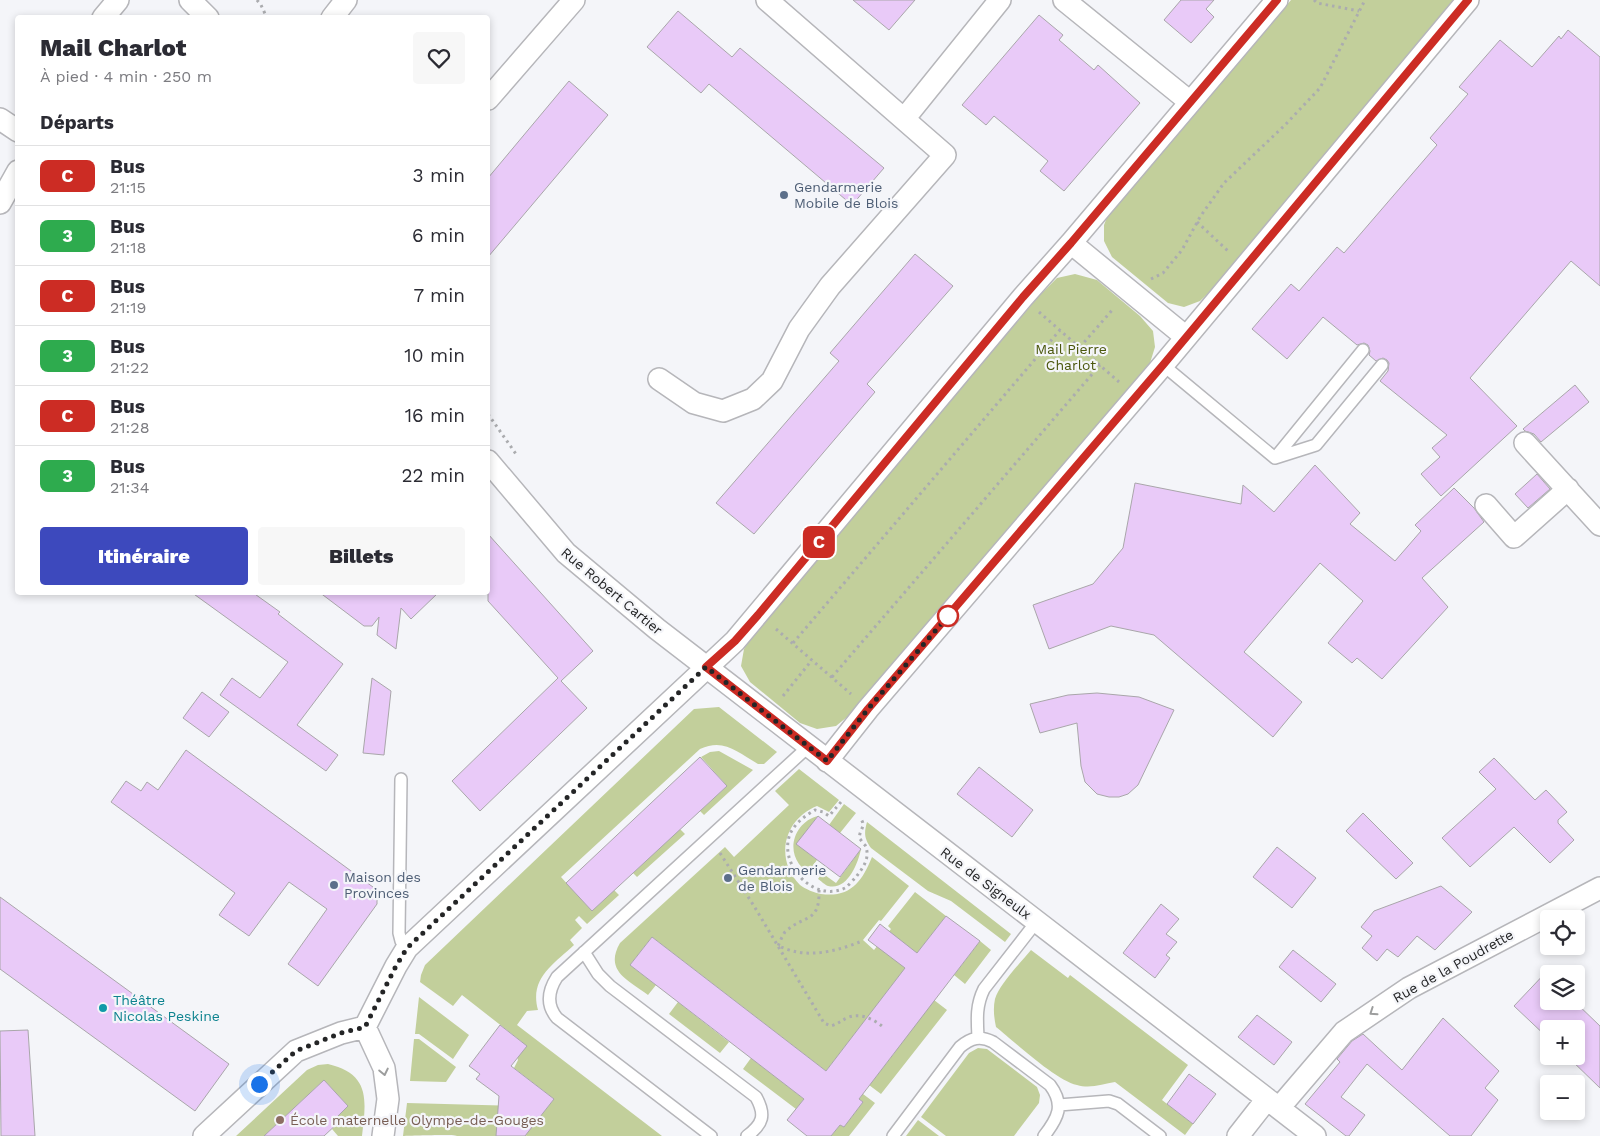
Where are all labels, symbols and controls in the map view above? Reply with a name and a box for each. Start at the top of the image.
button: heart [413,32,465,84]
text: Mail Charlot [40,34,186,62]
text: À pied · 4 min · 250 m [40,67,212,86]
text: Départs [40,111,114,134]
text: Bus [110,155,145,178]
text: 3 min [413,164,465,187]
text: C [61,165,74,186]
text: 21:15 [110,178,146,197]
place label: Gendarmerie Mobile de Blois [794,179,898,211]
marker: Gendarmerie Mobile de Blois [778,189,790,201]
text: Bus [110,215,145,238]
text: 6 min [412,224,465,247]
text: 3 [62,225,73,246]
text: 21:18 [110,238,146,257]
text: Bus [110,275,145,298]
text: 7 min [414,284,465,307]
text: C [61,285,74,306]
text: 21:19 [110,298,146,317]
text: Bus [110,335,145,358]
park label: Mail Pierre Charlot [1035,341,1107,373]
text: 10 min [404,344,465,367]
text: 3 [62,345,73,366]
text: 21:22 [110,358,149,377]
text: Bus [110,395,145,418]
text: 16 min [405,404,465,427]
text: C [61,405,74,426]
text: 21:28 [110,418,150,437]
text: Bus [110,455,145,478]
text: 22 min [401,464,465,487]
text: 3 [62,465,73,486]
text: 21:34 [110,478,149,497]
line badge: C [803,526,835,558]
button: Itinéraire [40,527,248,585]
button: Billets [258,527,465,585]
text: C [813,531,825,552]
street label: Rue Robert Cartier [558,544,666,638]
unlabelled marker [937,605,959,627]
street label: Rue de Signeulx [937,844,1035,922]
place label: Gendarmerie de Blois [738,862,826,894]
place label: Maison des Provinces [344,869,421,901]
marker: Gendarmerie de Blois [722,872,734,884]
marker: Maison des Provinces [328,879,340,891]
map controls [1540,910,1585,1120]
button: locate [1540,910,1585,955]
street label: Rue de la Poudrette [1390,926,1516,1006]
button: layers [1540,965,1585,1010]
place label: Théâtre Nicolas Peskine [113,992,220,1024]
marker: Théâtre Nicolas Peskine [97,1002,109,1014]
one-way arrow [1370,1006,1379,1015]
button: + [1540,1020,1585,1065]
one-way arrow [378,1067,389,1076]
your location [247,1072,272,1097]
button: − [1540,1075,1585,1120]
place label: École maternelle Olympe-de-Gouges [290,1112,544,1128]
marker: École maternelle Olympe-de-Gouges [274,1114,286,1126]

